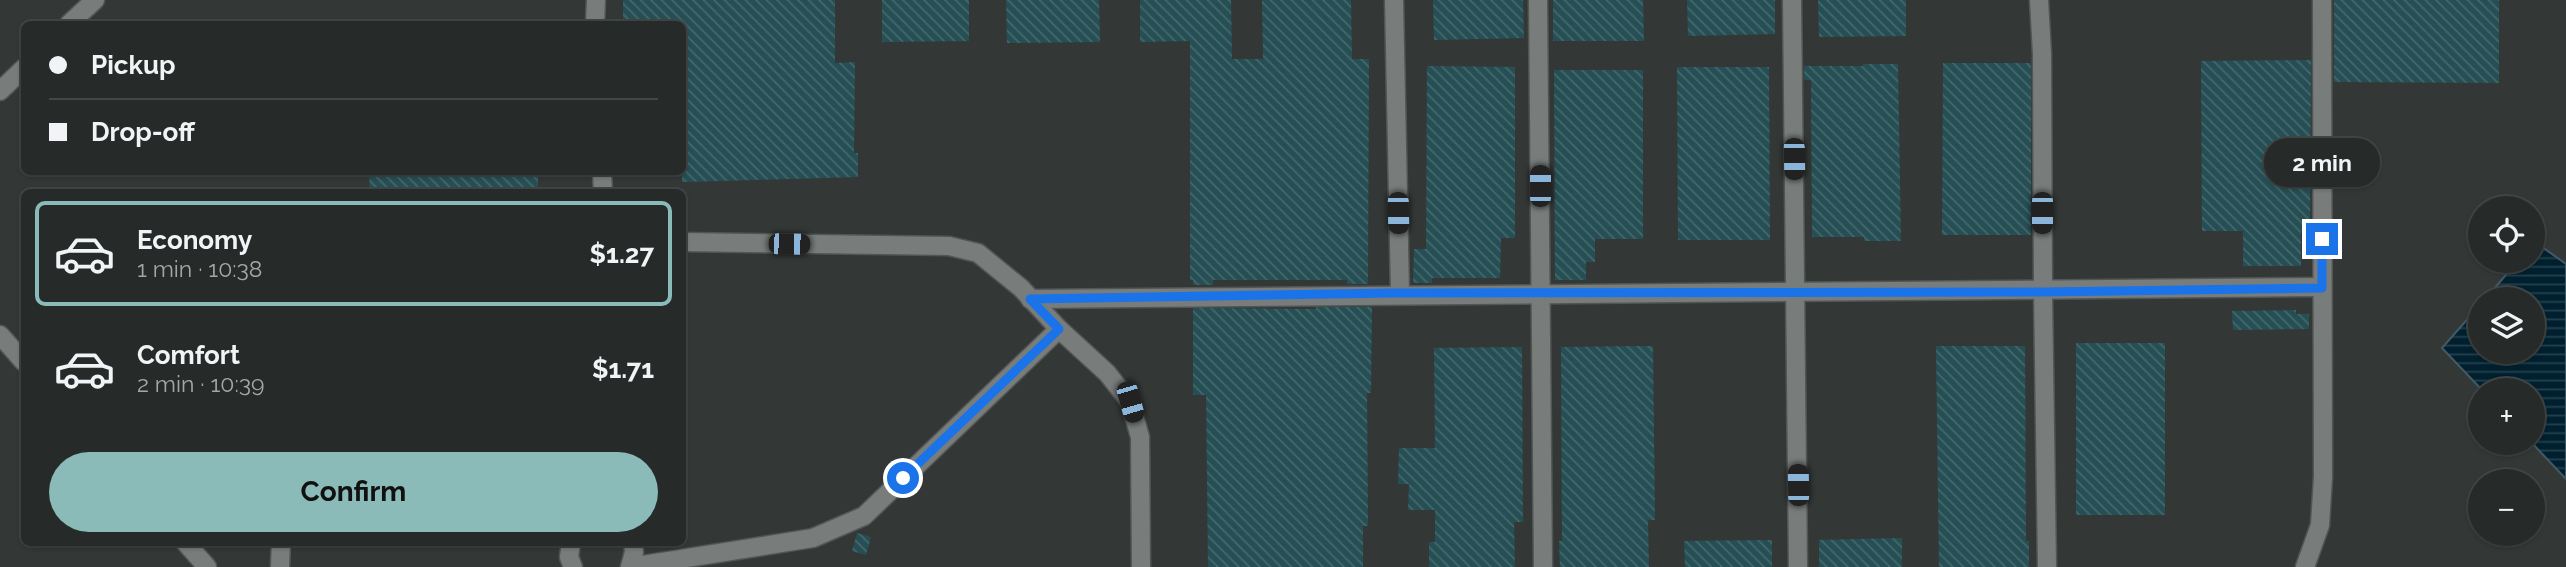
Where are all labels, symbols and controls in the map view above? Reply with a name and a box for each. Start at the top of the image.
text: Pickup [91,50,176,80]
text: Drop-off [91,117,195,147]
car [1784,138,1805,180]
callout: 2 min [2264,138,2380,187]
text: 2 min [2292,149,2352,176]
car [1530,165,1551,207]
car [1388,192,1409,234]
car [2032,192,2053,234]
map controls [2468,196,2545,546]
button: locate [2468,196,2545,273]
icon: car [53,222,116,285]
route end [2306,223,2338,255]
text: Economy [137,225,252,255]
car [768,233,811,255]
text: $1.27 [590,239,654,269]
text: 1 min · 10:38 [137,255,263,282]
button: layers [2468,287,2545,364]
icon: car [53,337,116,400]
text: Comfort [137,340,240,370]
text: $1.71 [592,354,654,384]
text: 2 min · 10:39 [137,370,265,397]
button: + [2468,378,2545,455]
car [1115,379,1146,425]
button: Confirm [49,452,658,532]
route start [887,462,919,494]
car [1788,464,1809,506]
button: − [2468,469,2545,546]

